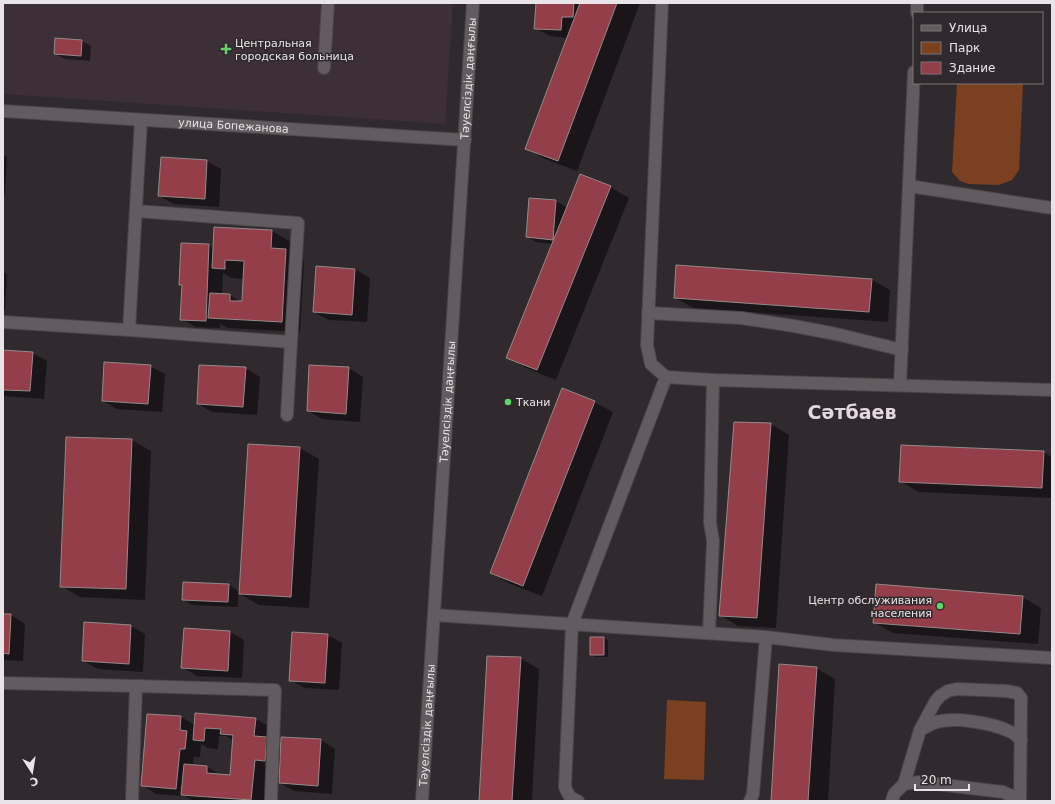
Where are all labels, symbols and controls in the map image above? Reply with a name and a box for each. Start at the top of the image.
legend [913,12,1043,84]
street label: Тәуелсіздік даңғылы [458,17,479,141]
text: Улица [949,21,987,35]
place label: Центральная городская больница [235,37,354,63]
text: Парк [949,41,980,55]
marker: Центральная городская больница [220,43,232,55]
text: Здание [949,61,995,75]
street label: улица Бопежанова [178,116,289,135]
street label: Тәуелсіздік даңғылы [437,340,458,464]
place label: Ткани [515,396,550,409]
marker: Ткани [503,397,513,407]
district label: Сәтбаев [808,401,896,423]
place label: Центр обслуживания населения [808,594,932,620]
marker: Центр обслуживания населения [935,601,945,611]
street label: Тәуелсіздік даңғылы [416,664,437,788]
north arrow [12,752,52,792]
scale bar [915,766,969,792]
text: 20 m [921,773,952,787]
text: С [29,774,39,788]

